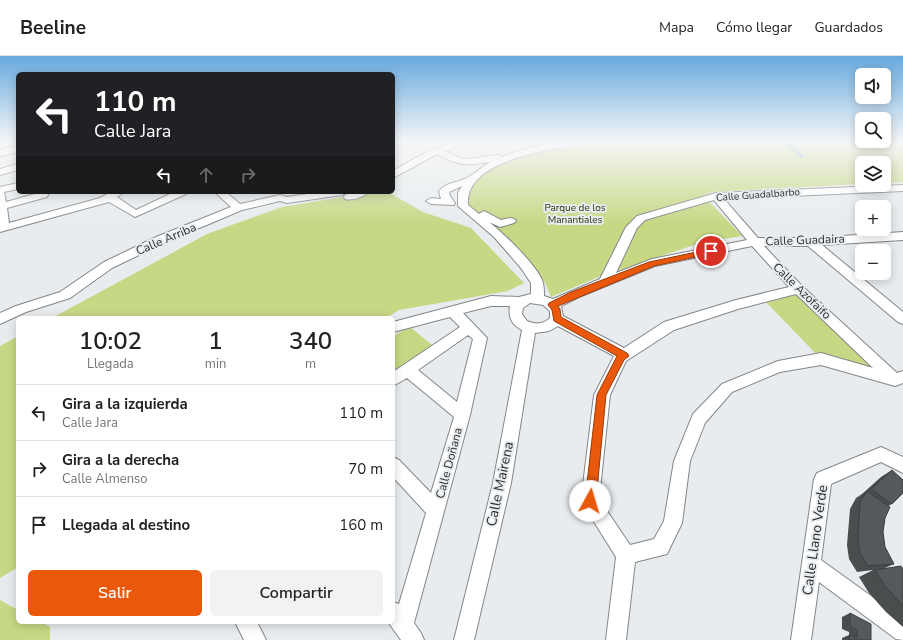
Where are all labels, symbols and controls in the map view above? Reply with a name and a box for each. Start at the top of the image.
text: Beeline [20,15,86,41]
text: Mapa [659,18,694,37]
text: Cómo llegar [716,18,792,37]
text: Guardados [814,18,883,37]
map controls [855,68,891,280]
button: sound [855,68,891,104]
text: 110 m [94,83,177,121]
icon: left [28,88,80,140]
button: search [855,112,891,148]
text: Calle Jara [94,119,171,143]
button: layers [855,156,891,192]
icon: left [153,164,175,186]
icon: ahead [195,164,217,186]
icon: right [237,164,259,186]
street label: Calle Guadalbarbo [716,185,801,205]
button: + [855,200,891,236]
park label: Parque de los Manantiales [544,201,606,227]
street label: Calle Arriba [133,219,199,259]
street label: Calle Guadaira [765,231,845,249]
pin [694,234,728,268]
icon: arrive [700,240,722,262]
button: − [855,244,891,280]
street label: Calle Azofaifo [769,259,835,323]
text: 10:02 [79,325,142,357]
text: 1 [208,325,223,357]
text: 340 [289,325,332,357]
text: Llegada [87,355,134,373]
text: min [205,355,226,373]
text: m [305,355,316,373]
text: Gira a la izquierda [62,394,188,414]
icon: left [28,402,50,424]
text: 110 m [339,403,383,423]
text: Calle Jara [62,414,118,432]
street label: Calle Doñana [432,426,466,500]
street label: Calle Mairena [482,440,518,528]
text: Gira a la derecha [62,450,179,470]
icon: right [28,458,50,480]
text: 70 m [348,459,383,479]
text: Calle Almenso [62,470,148,488]
position arrow [569,480,611,522]
street label: Calle Llano Verde [798,484,832,596]
icon: arrive [28,514,50,536]
text: Llegada al destino [62,515,190,535]
text: 160 m [339,515,383,535]
button: Salir [28,570,202,616]
button: Compartir [210,570,383,616]

